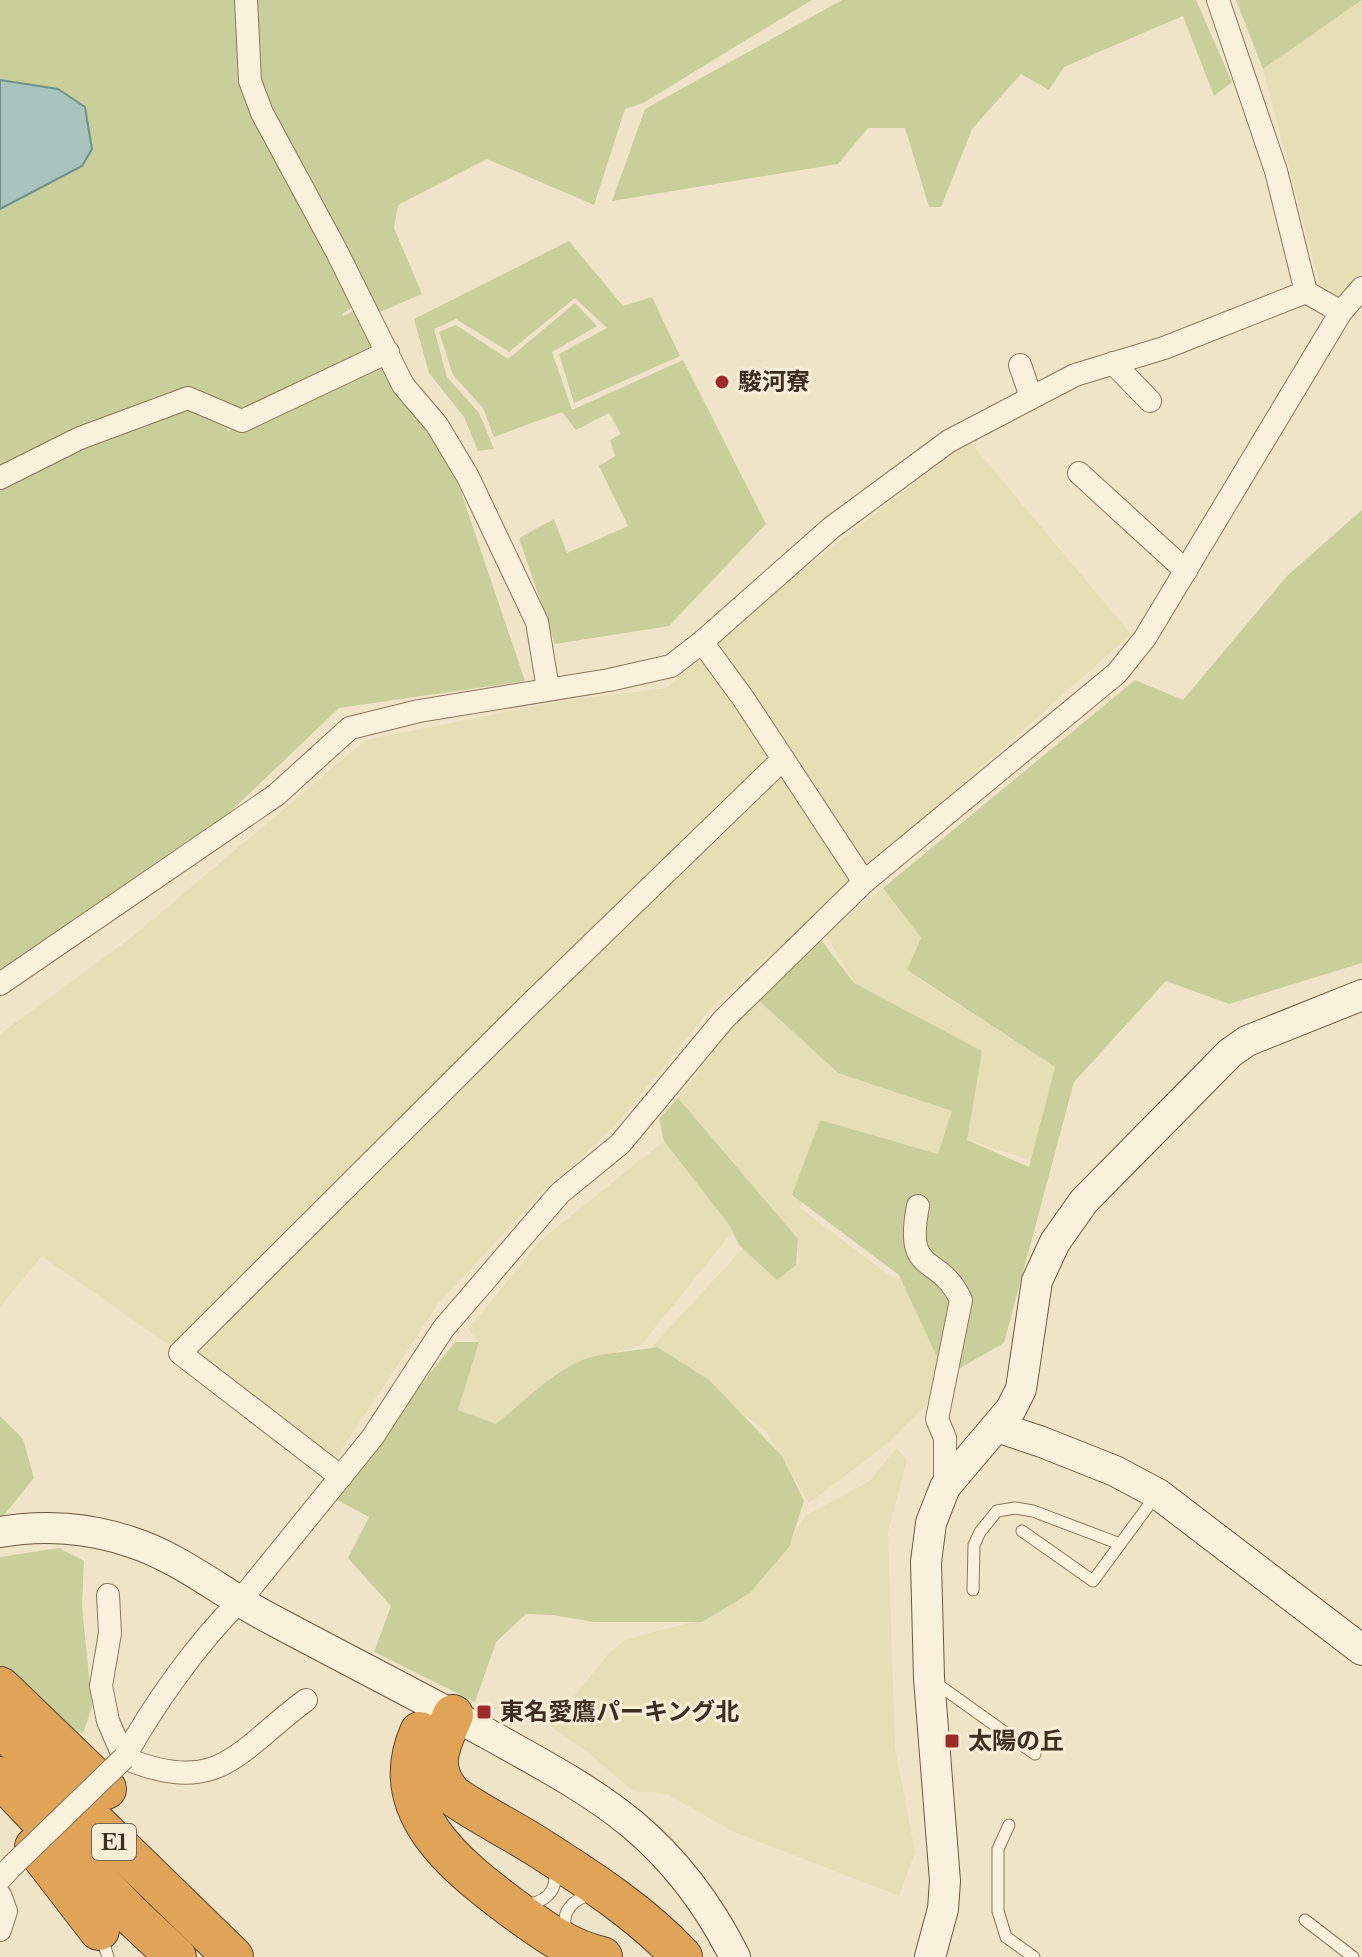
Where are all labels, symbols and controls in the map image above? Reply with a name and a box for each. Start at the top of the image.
place label: 駿河寮 [738,367,810,396]
marker: 駿河寮 [713,373,731,391]
place label: 東名愛鷹パーキング北 [500,1697,739,1726]
marker: 東名愛鷹パーキング北 [475,1703,493,1721]
place label: 太陽の丘 [968,1726,1064,1755]
marker: 太陽の丘 [943,1732,961,1750]
road number: E1 [92,1824,136,1860]

